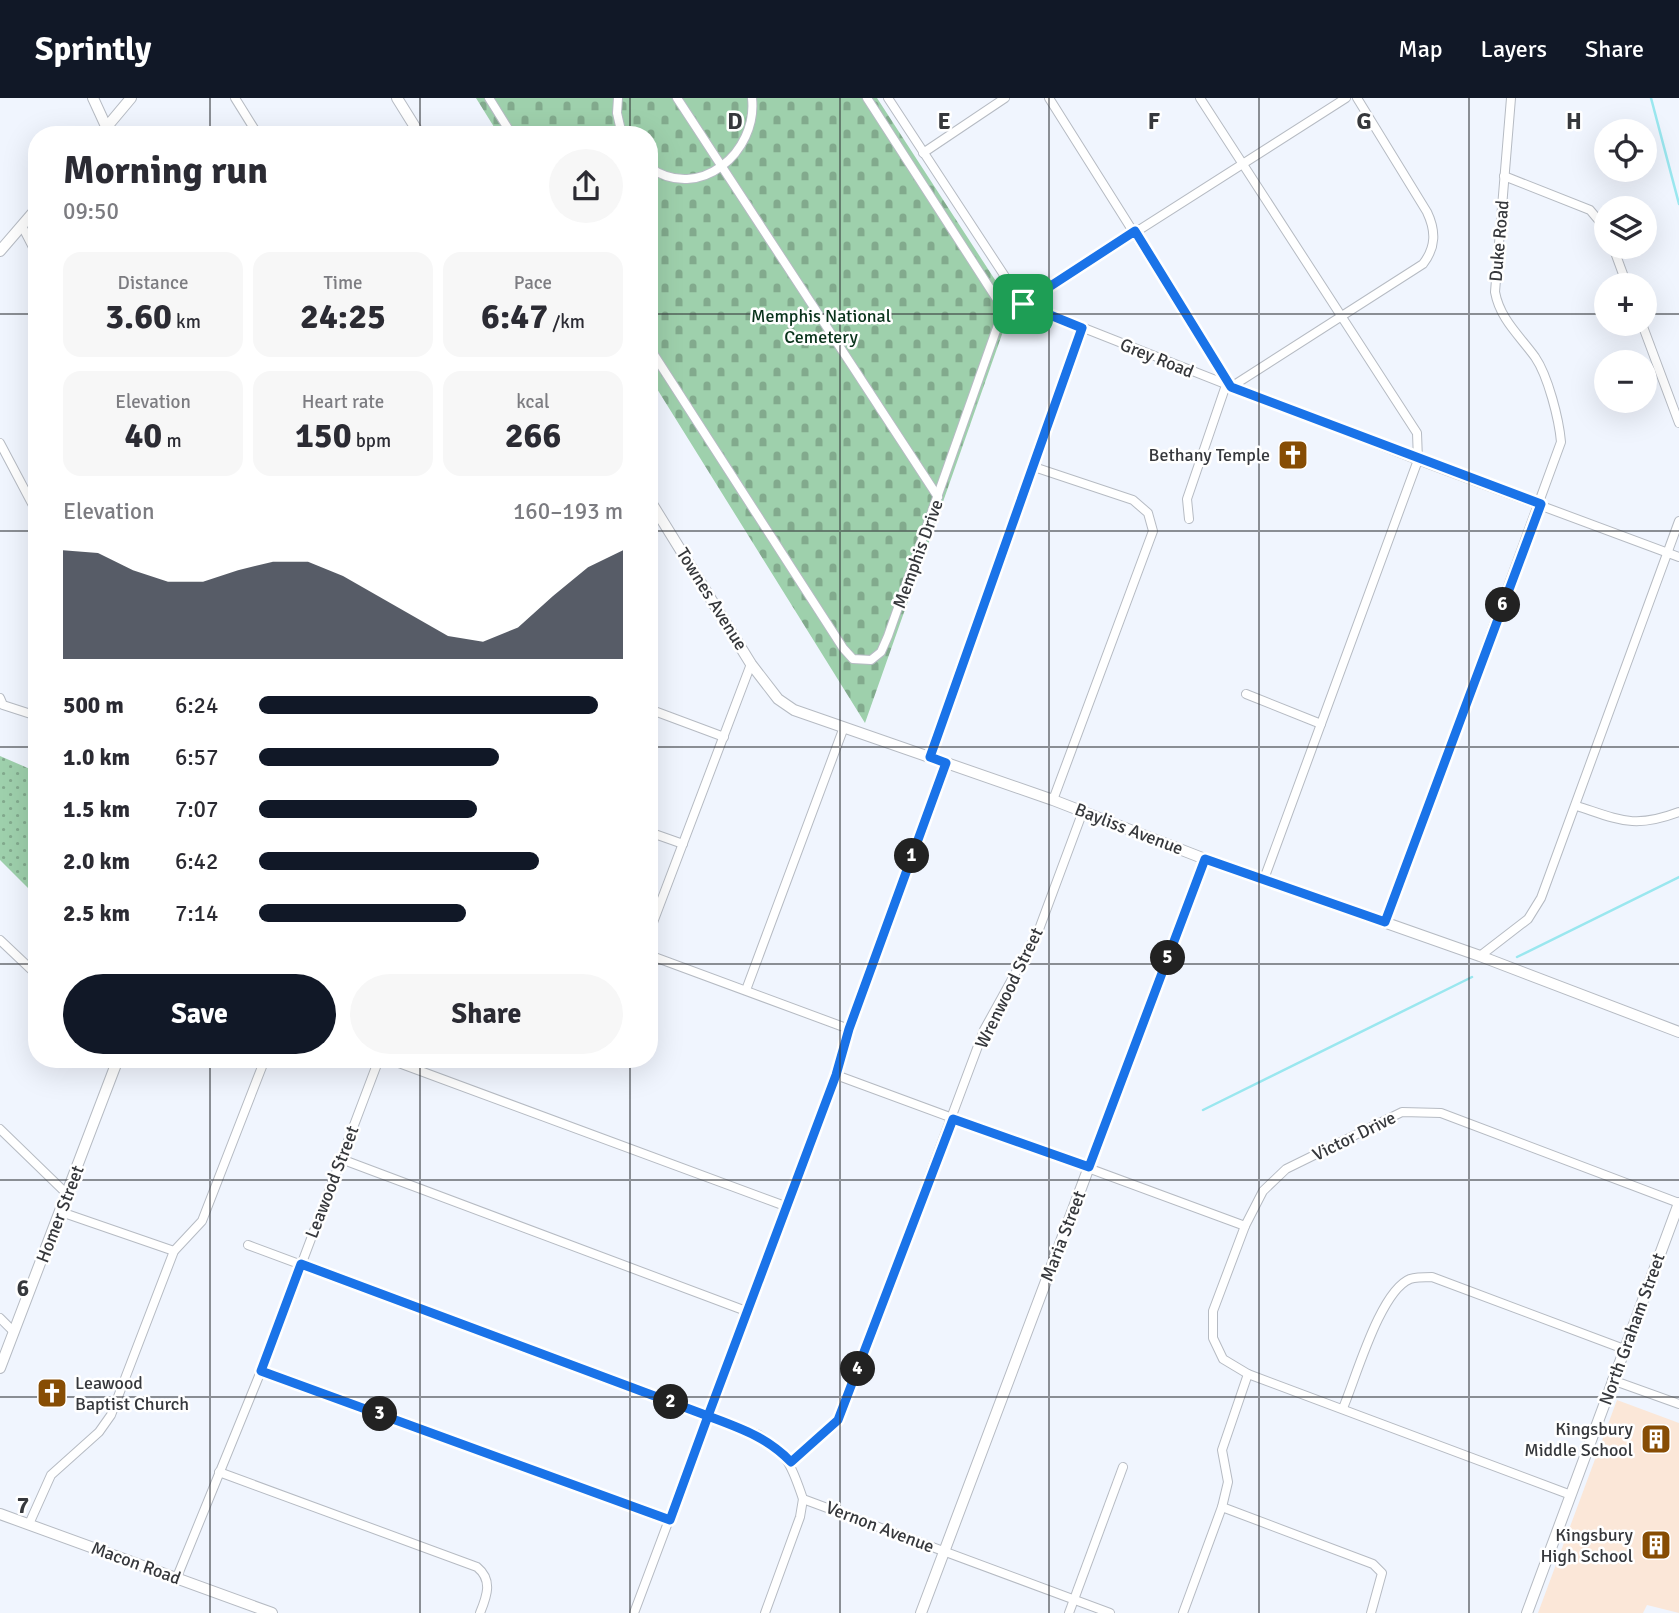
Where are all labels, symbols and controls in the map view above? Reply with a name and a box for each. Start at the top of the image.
text: Sprintly [35,29,151,70]
text: Map [1398,34,1443,64]
text: Layers [1481,34,1547,64]
text: Share [1585,34,1644,64]
text: D [727,107,743,136]
text: E [937,107,951,136]
text: F [1148,107,1160,136]
text: G [1356,107,1372,136]
text: H [1566,107,1582,136]
map controls [1594,119,1657,413]
button: locate [1594,119,1657,182]
text: Morning run [63,147,268,194]
button: share [549,149,623,223]
button: layers [1594,196,1657,259]
text: 09:50 [63,197,119,226]
street label: Duke Road [1484,199,1514,283]
text: Distance [118,271,188,295]
text: Time [323,271,363,295]
text: Pace [514,271,552,295]
button: + [1594,273,1657,336]
pin [993,274,1053,334]
icon: arrive [1004,285,1042,323]
text: 3.60 [105,295,172,338]
text: 24:25 [300,295,386,338]
text: 6:47 [481,295,548,338]
park label: Memphis National Cemetery [751,305,891,348]
text: km [172,310,201,334]
text: /km [548,310,585,334]
street label: Grey Road [1117,333,1197,383]
button: − [1594,350,1657,413]
text: Elevation [115,390,191,414]
text: Heart rate [302,390,384,414]
text: kcal [516,390,550,414]
text: 40 [124,414,162,457]
text: 150 [295,414,352,457]
text: 266 [505,414,561,457]
text: m [162,429,182,453]
text: bpm [352,429,391,453]
church icon: Bethany Temple [1276,438,1310,472]
place label: Bethany Temple [1149,444,1270,466]
text: Elevation [63,497,155,526]
text: 160–193 m [513,497,623,526]
street label: Memphis Drive [888,497,948,611]
street label: Townes Avenue [672,544,752,654]
pin: 6 [1486,588,1520,622]
text: 6 [1497,592,1508,616]
text: 500 m [63,691,124,720]
text: 6:24 [175,691,218,720]
text: 1.0 km [63,743,130,772]
text: 6:57 [175,743,218,772]
text: 1.5 km [63,795,130,824]
text: 7:07 [175,795,218,824]
street label: Bayliss Avenue [1072,798,1186,860]
pin: 1 [894,838,930,874]
text: 1 [906,843,917,867]
text: 2.0 km [63,847,130,876]
text: 6:42 [175,847,218,876]
text: 2.5 km [63,899,130,928]
text: 7:14 [175,899,218,928]
street label: Wrenwood Street [970,924,1048,1052]
pin: 5 [1150,940,1186,976]
text: 5 [1162,945,1173,969]
button: Save [63,974,336,1054]
button: Share [350,974,623,1054]
street label: Victor Drive [1309,1106,1399,1166]
street label: Leawood Street [300,1123,364,1241]
street label: Homer Street [31,1162,89,1266]
street label: Maria Street [1036,1187,1090,1285]
street label: North Graham Street [1594,1250,1670,1408]
text: 6 [17,1274,29,1303]
pin: 4 [840,1352,876,1386]
text: 4 [852,1356,863,1380]
place label: Leawood Baptist Church [75,1372,189,1415]
church icon: Leawood Baptist Church [35,1376,69,1410]
pin: 2 [654,1384,688,1420]
text: 2 [665,1389,676,1413]
pin: 3 [362,1396,398,1432]
text: 3 [374,1401,385,1425]
place label: Kingsbury Middle School [1524,1418,1634,1461]
building icon: Kingsbury Middle School [1639,1422,1673,1456]
text: 7 [17,1491,29,1520]
street label: Vernon Avenue [823,1496,937,1558]
place label: Kingsbury High School [1540,1524,1634,1567]
building icon: Kingsbury High School [1639,1528,1673,1562]
street label: Macon Road [88,1537,184,1589]

